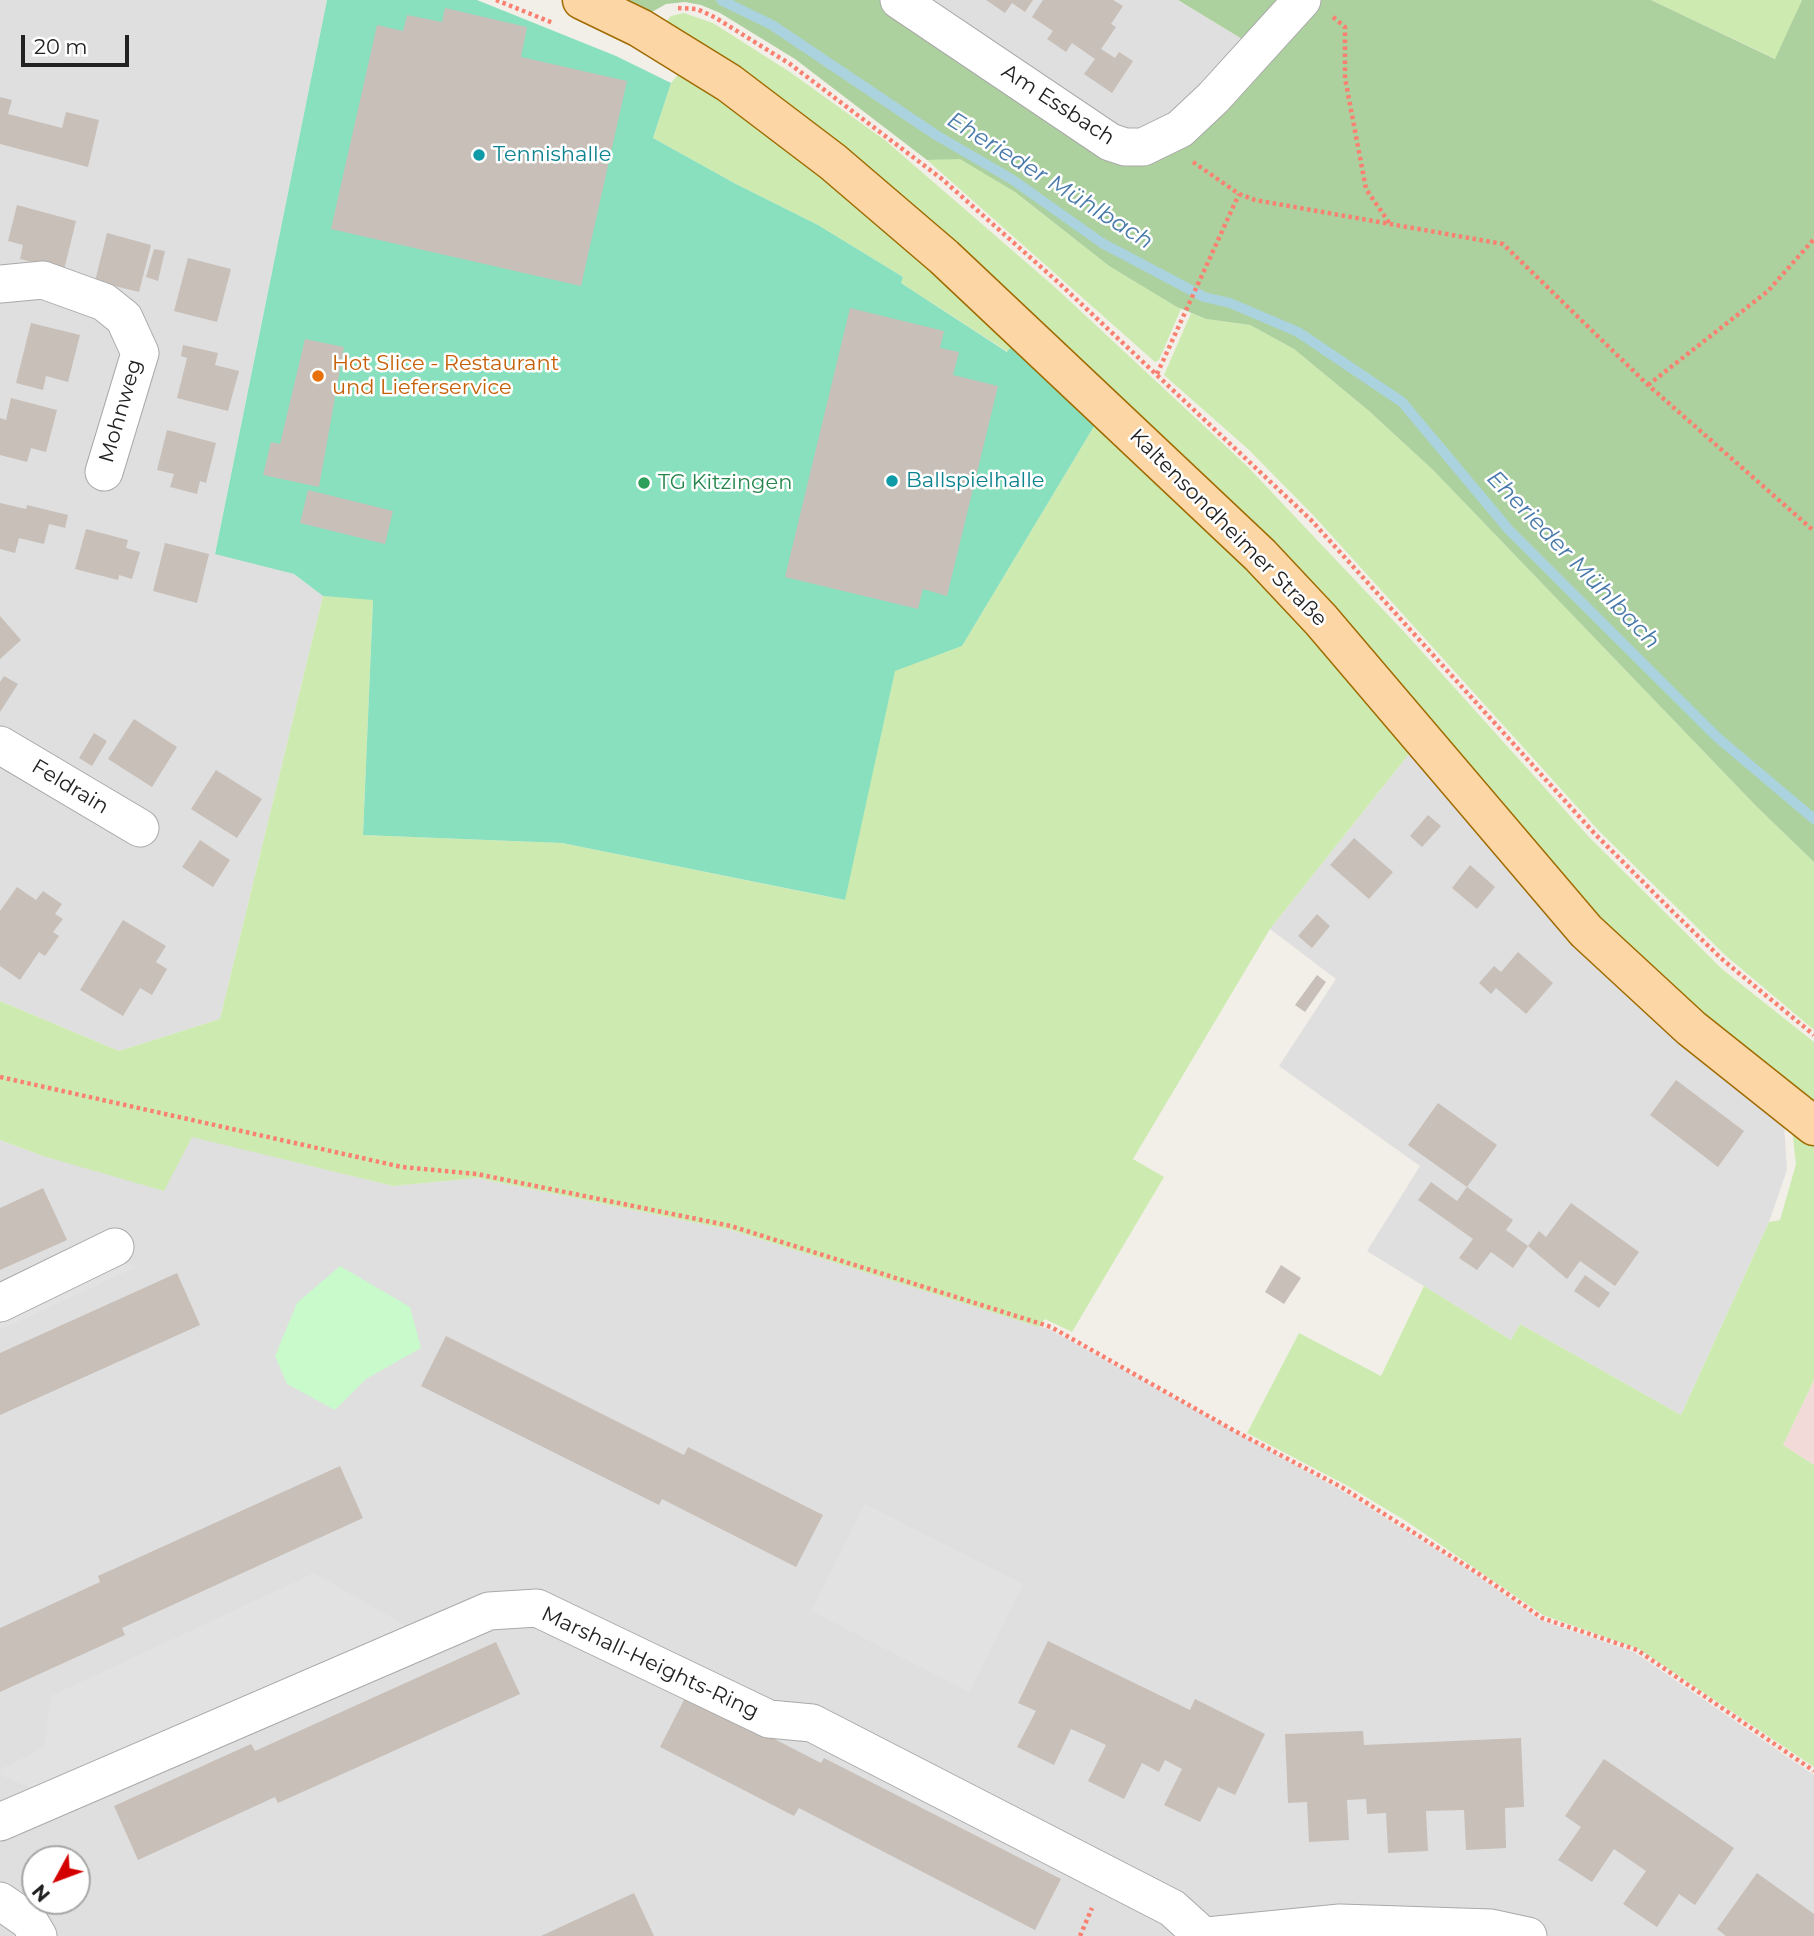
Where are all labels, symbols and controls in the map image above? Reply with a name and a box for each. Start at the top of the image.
scale bar [24,21,133,65]
text: 20 m [34,34,88,59]
street label: Am Essbach [997,59,1119,151]
water label: Eherieder Mühlbach [942,106,1158,256]
place label: Tennishalle [493,142,611,168]
marker: Tennishalle [471,147,487,163]
place label: Hot Slice - Restaurant und Lieferservice [332,351,559,401]
street label: Mohnweg [94,356,148,466]
marker: Hot Slice - Restaurant und Lieferservice [310,368,326,384]
street label: Kaltensondheimer Straße [1124,424,1332,632]
water label: Eherieder Mühlbach [1481,465,1665,655]
place label: Ballspielhalle [906,468,1045,494]
place label: TG Kitzingen [658,470,792,496]
marker: Ballspielhalle [884,473,900,489]
marker: TG Kitzingen [636,475,652,491]
street label: Feldrain [27,754,113,820]
street label: Marshall-Heights-Ring [537,1601,763,1725]
north arrow [21,1845,91,1915]
text: N [28,1879,55,1906]

